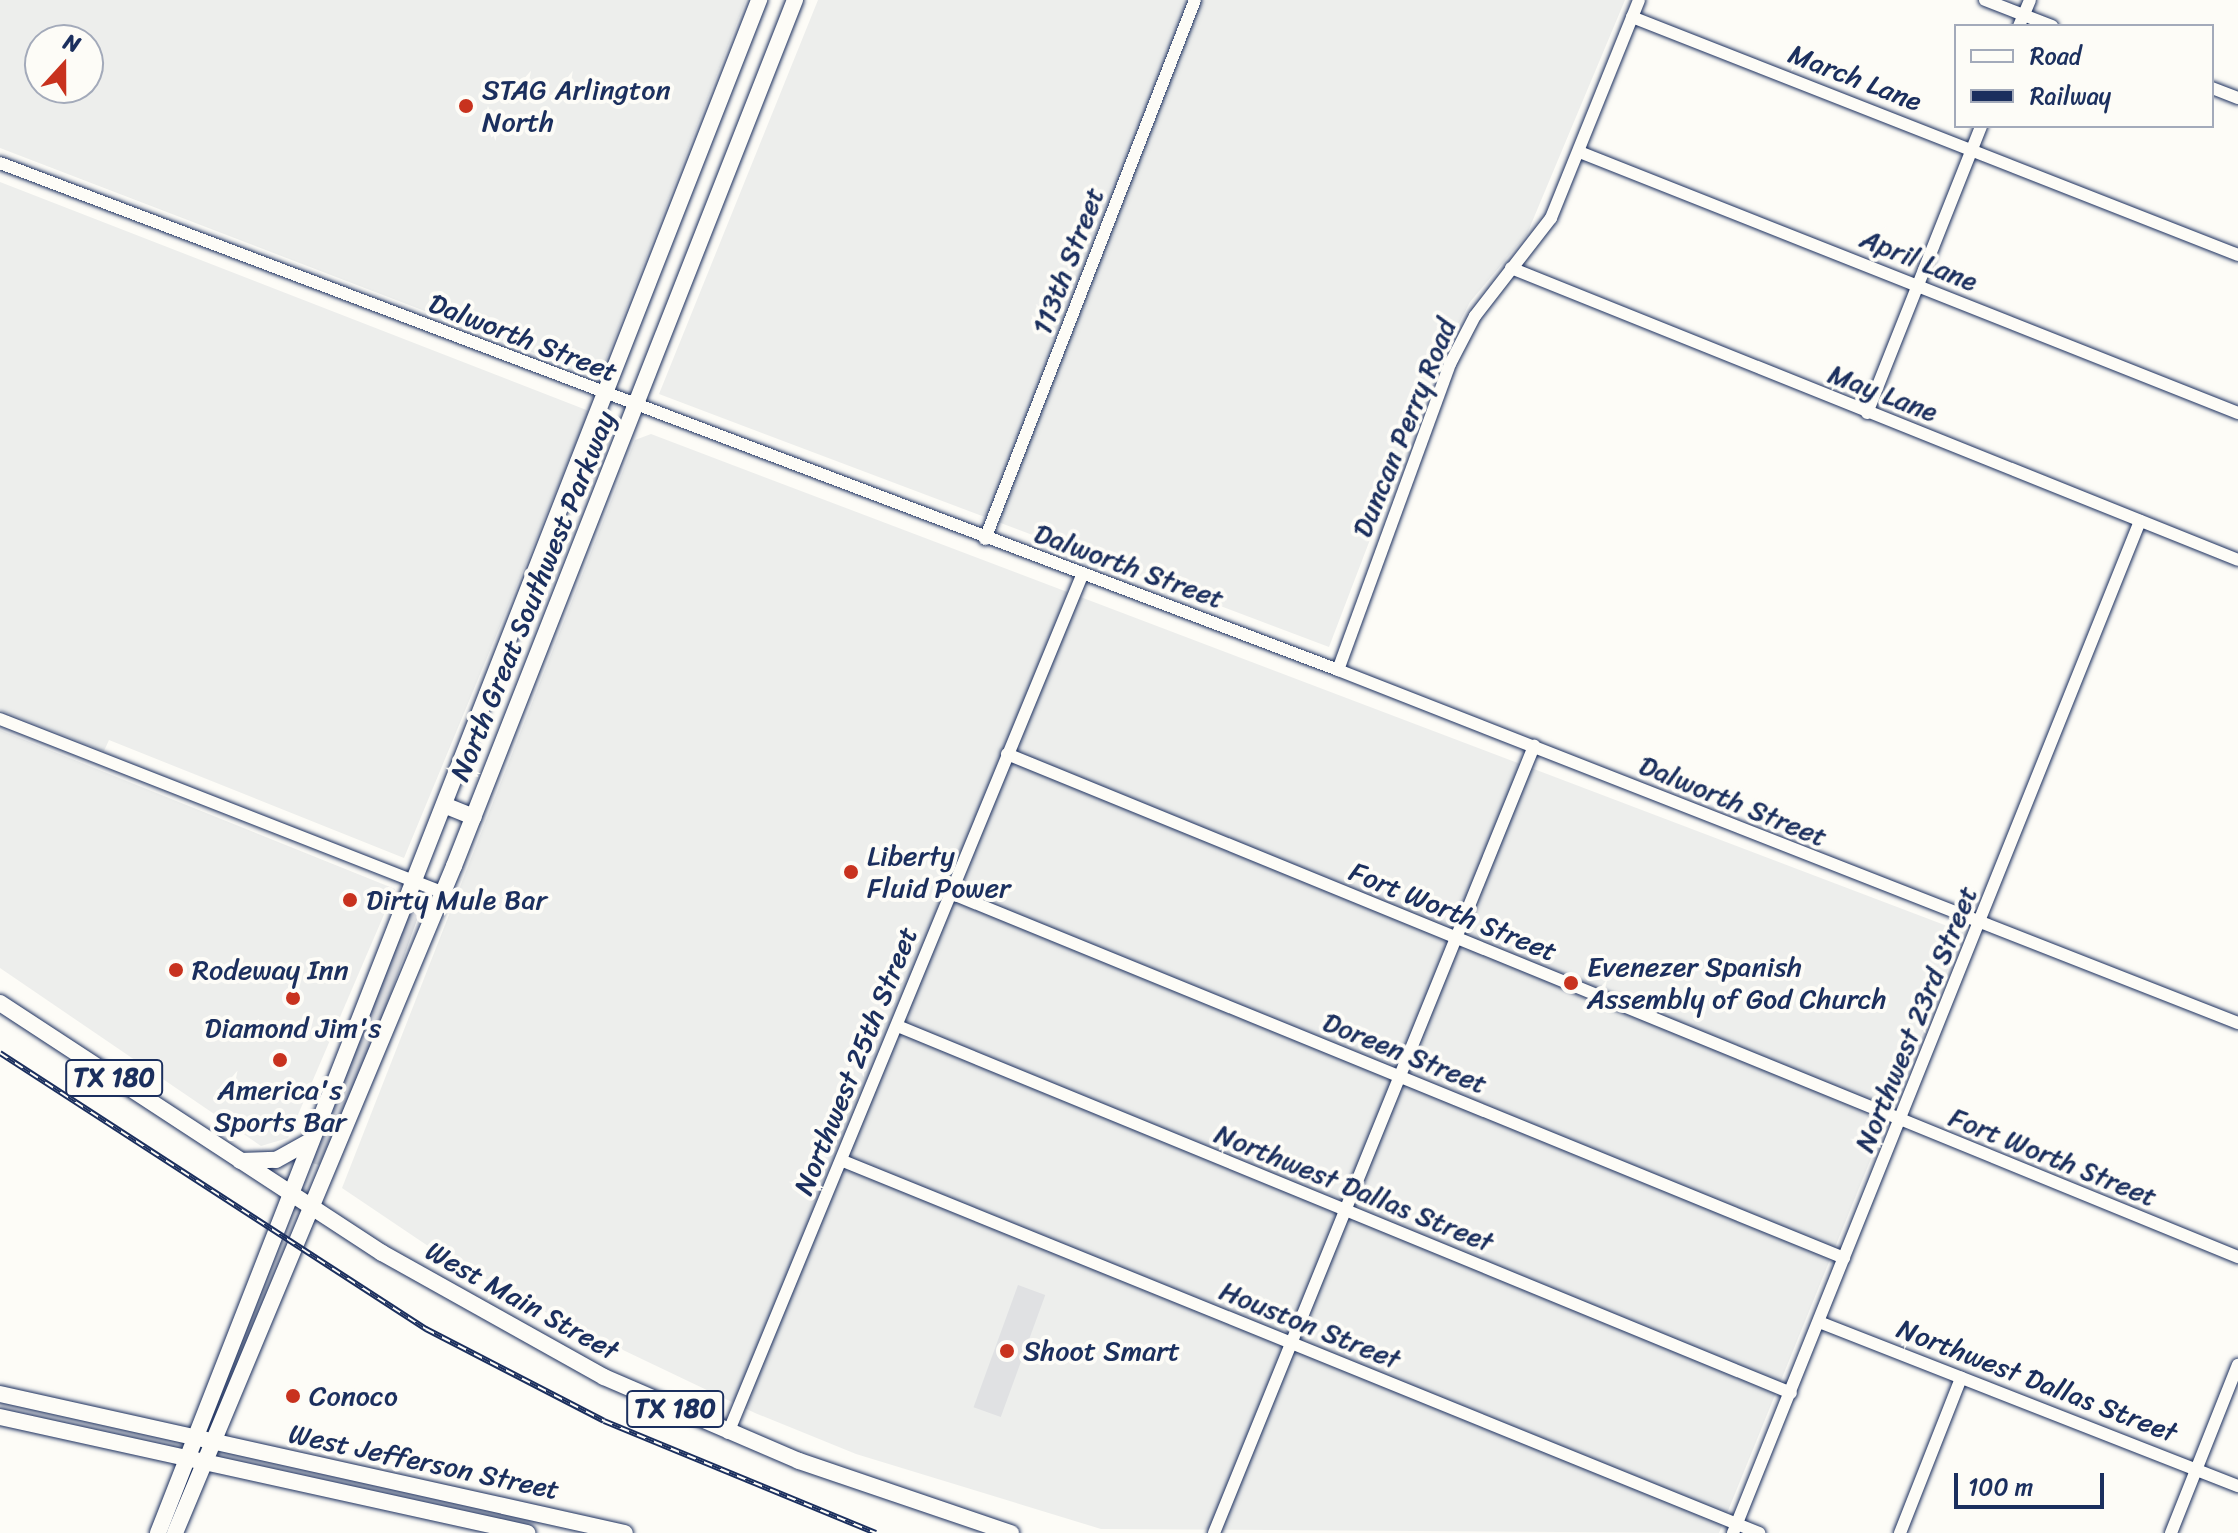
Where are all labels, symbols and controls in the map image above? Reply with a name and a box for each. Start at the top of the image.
text: N [58,22,86,64]
north arrow [24,24,104,104]
legend [1954,24,2214,128]
text: Road [2030,35,2081,77]
street label: March Lane [1783,37,1927,119]
place label: STAG Arlington North [482,73,671,139]
text: Railway [2030,75,2111,117]
marker: STAG Arlington North [457,97,475,115]
street label: 113th Street [1025,183,1111,339]
street label: April Lane [1855,221,1983,299]
street label: Dalworth Street [424,287,622,389]
street label: Duncan Perry Road [1345,314,1463,542]
street label: May Lane [1823,357,1943,429]
street label: North Great Southwest Parkway [442,404,624,788]
street label: Dalworth Street [1030,516,1228,616]
street label: Dalworth Street [1634,748,1832,854]
place label: Liberty Fluid Power [867,839,1011,905]
street label: Fort Worth Street [1343,855,1563,969]
marker: Liberty Fluid Power [842,863,860,881]
street label: Northwest 23rd Street [1847,881,1985,1157]
place label: Dirty Mule Bar [366,883,547,917]
marker: Dirty Mule Bar [341,891,359,909]
street label: Northwest 25th Street [787,922,925,1200]
place label: Evenezer Spanish Assembly of God Church [1587,950,1887,1016]
place label: Rodeway Inn [192,953,349,987]
marker: Rodeway Inn [167,961,185,979]
marker: Evenezer Spanish Assembly of God Church [1562,974,1580,992]
marker: Diamond Jim's [284,989,302,1007]
street label: Doreen Street [1318,1005,1492,1101]
place label: Diamond Jim's [205,1011,381,1045]
marker: America's Sports Bar [271,1051,289,1069]
road number: TX 180 [64,1056,164,1100]
place label: America's Sports Bar [214,1073,346,1139]
street label: Fort Worth Street [1943,1100,2163,1214]
street label: Northwest Dallas Street [1209,1117,1499,1259]
street label: West Main Street [419,1234,625,1368]
street label: Houston Street [1215,1273,1405,1377]
street label: Northwest Dallas Street [1892,1312,2182,1450]
place label: Shoot Smart [1023,1334,1179,1368]
marker: Shoot Smart [998,1342,1016,1360]
place label: Conoco [309,1379,398,1413]
marker: Conoco [284,1387,302,1405]
road number: TX 180 [625,1387,725,1431]
street label: West Jefferson Street [285,1417,563,1507]
scale bar [1958,1457,2108,1507]
text: 100 m [1968,1466,2033,1508]

